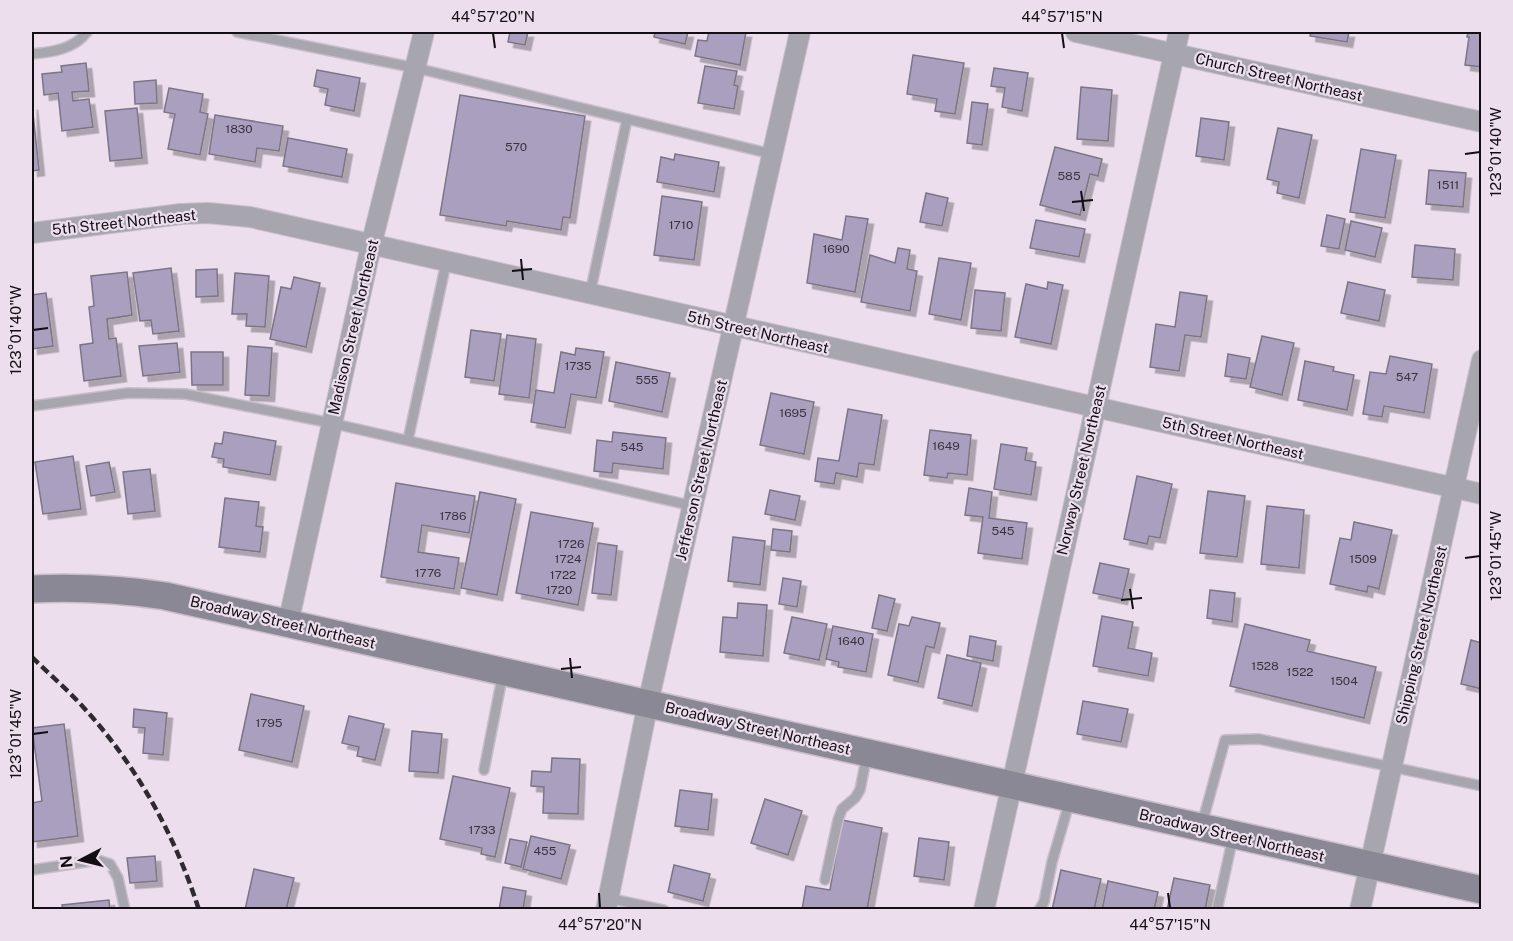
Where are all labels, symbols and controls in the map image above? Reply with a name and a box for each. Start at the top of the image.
text: 44°57'20"N [451,8,535,25]
text: 44°57'15"N [1021,8,1103,25]
street label: Church Street Northeast [1194,49,1364,105]
text: 123°01'40"W [1487,107,1504,197]
house number: 1830 [225,122,253,136]
house number: 570 [505,140,527,154]
house number: 585 [1057,169,1081,183]
house number: 1511 [1437,178,1459,192]
street label: 5th Street Northeast [51,206,197,238]
house number: 1710 [669,218,693,232]
street label: Madison Street Northeast [324,237,382,417]
house number: 1690 [822,242,850,256]
text: 123°01'40"W [7,285,24,375]
street label: 5th Street Northeast [685,307,831,357]
house number: 1735 [564,359,592,373]
house number: 547 [1396,370,1418,384]
house number: 555 [635,373,659,387]
street label: Jefferson Street Northeast [672,378,730,562]
street label: Norway Street Northeast [1053,383,1109,557]
house number: 1695 [779,406,807,420]
street label: 5th Street Northeast [1160,413,1306,463]
house number: 1649 [932,439,960,453]
house number: 545 [621,440,644,454]
house number: 1786 [439,509,467,523]
text: 123°01'45"W [1487,511,1504,601]
house number: 545 [992,524,1015,538]
house number: 1726 [558,537,584,551]
street label: Shipping Street Northeast [1392,544,1450,726]
house number: 1724 [555,552,582,566]
house number: 1509 [1349,552,1377,566]
house number: 1776 [415,566,441,580]
house number: 1722 [550,568,576,582]
house number: 1720 [546,583,572,597]
street label: Broadway Street Northeast [189,592,378,652]
house number: 1640 [837,634,865,648]
house number: 1528 [1251,659,1279,673]
house number: 1522 [1287,665,1313,679]
house number: 1504 [1330,674,1358,688]
text: 123°01'45"W [7,689,24,779]
street label: Broadway Street Northeast [664,698,853,758]
house number: 1795 [255,716,283,730]
street label: Broadway Street Northeast [1138,805,1327,865]
house number: 1733 [469,823,495,837]
north arrow [51,830,111,890]
house number: 455 [534,844,557,858]
text: N [56,854,77,869]
text: 44°57'20"N [558,916,642,933]
text: 44°57'15"N [1129,916,1211,933]

